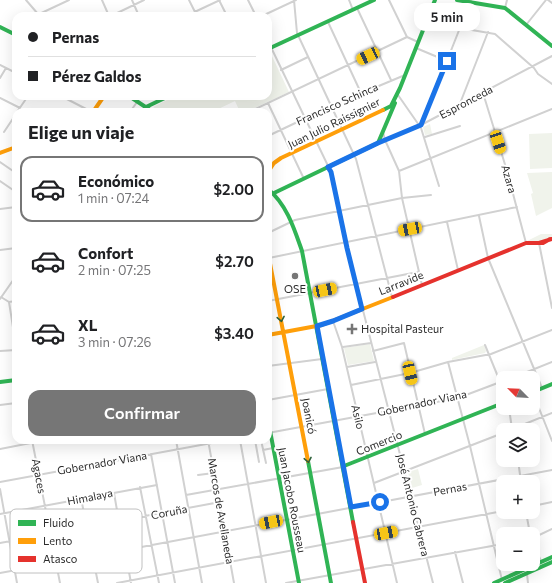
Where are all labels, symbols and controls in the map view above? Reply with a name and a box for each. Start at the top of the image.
callout: 5 min [414,3,480,31]
text: 5 min [431,9,463,25]
text: Pernas [52,28,99,46]
car [355,45,381,67]
route end [438,52,456,70]
text: Pérez Galdos [52,67,141,85]
street label: Francisco Schinca [294,80,380,127]
street label: Espronceda [437,82,495,121]
street label: Juan Julio Raissignier [285,94,383,151]
text: Elige un viaje [28,121,134,143]
car [489,129,507,155]
street label: Azara [499,163,520,195]
icon: car [30,171,66,207]
text: Económico [78,172,154,190]
text: $2.00 [214,180,254,198]
text: 1 min · 07:24 [78,190,149,206]
car [397,221,423,237]
icon: car [30,243,66,279]
text: Confort [78,244,133,262]
text: $2.70 [215,252,254,270]
text: 2 min · 07:25 [78,262,151,278]
street label: Larravide [377,268,425,297]
marker: OSE [290,271,300,281]
place label: OSE [284,282,306,295]
car [312,282,338,298]
icon: car [30,315,66,351]
text: XL [78,316,97,334]
one-way arrow [276,316,285,322]
place label: Hospital Pasteur [361,322,444,335]
marker: Hospital Pasteur [346,323,358,335]
text: $3.40 [214,324,254,342]
text: 3 min · 07:26 [78,334,152,350]
car [401,360,419,386]
north arrow [496,371,540,415]
map controls [496,371,540,571]
street label: Gobernador Viana [376,387,468,418]
button: Confirmar [28,390,256,436]
street label: Joanicó [299,397,319,436]
street label: Asilo [349,403,368,431]
button: layers [496,423,540,467]
street label: Comercio [354,427,404,458]
street label: Juan Jacobo Rousseau [275,446,309,554]
street label: Gobernador Viana [56,448,148,477]
street label: José Antonio Cabrera [393,452,433,558]
street label: Agaces [30,457,49,494]
street label: Marcos de Avellaneda [206,457,237,565]
one-way arrow [303,457,311,463]
button: + [496,475,540,519]
street label: Pernas [432,479,468,498]
street label: Himalaya [66,486,114,507]
route start [371,493,389,511]
street label: Coruña [150,502,188,521]
legend [10,509,142,573]
car [258,514,284,530]
text: Fluido [43,516,74,529]
car [373,525,399,541]
button: − [496,527,540,571]
text: Lento [43,534,73,547]
text: Atasco [43,552,78,565]

